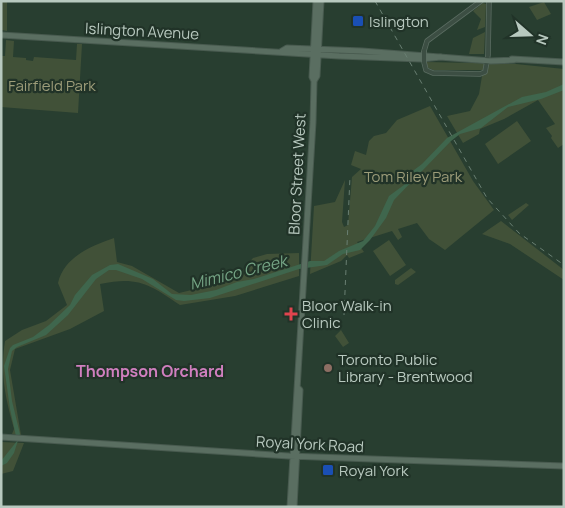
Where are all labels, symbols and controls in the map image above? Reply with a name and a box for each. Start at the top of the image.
north arrow [505,10,555,60]
place label: Islington [369,11,429,32]
marker: Islington [351,14,365,28]
street label: Islington Avenue [85,18,200,44]
text: N [532,32,553,48]
park label: Fairfield Park [8,75,96,96]
street label: Bloor Street West [283,113,311,235]
park label: Tom Riley Park [364,166,463,187]
water label: Mimico Creek [187,249,291,295]
place label: Bloor Walk-in Clinic [302,295,392,333]
marker: Bloor Walk-in Clinic [284,307,298,321]
place label: Toronto Public Library - Brentwood [338,349,473,387]
district label: Thompson Orchard [76,360,224,382]
marker: Toronto Public Library - Brentwood [322,362,334,374]
street label: Royal York Road [256,431,364,457]
place label: Royal York [339,460,409,481]
marker: Royal York [321,463,335,477]

